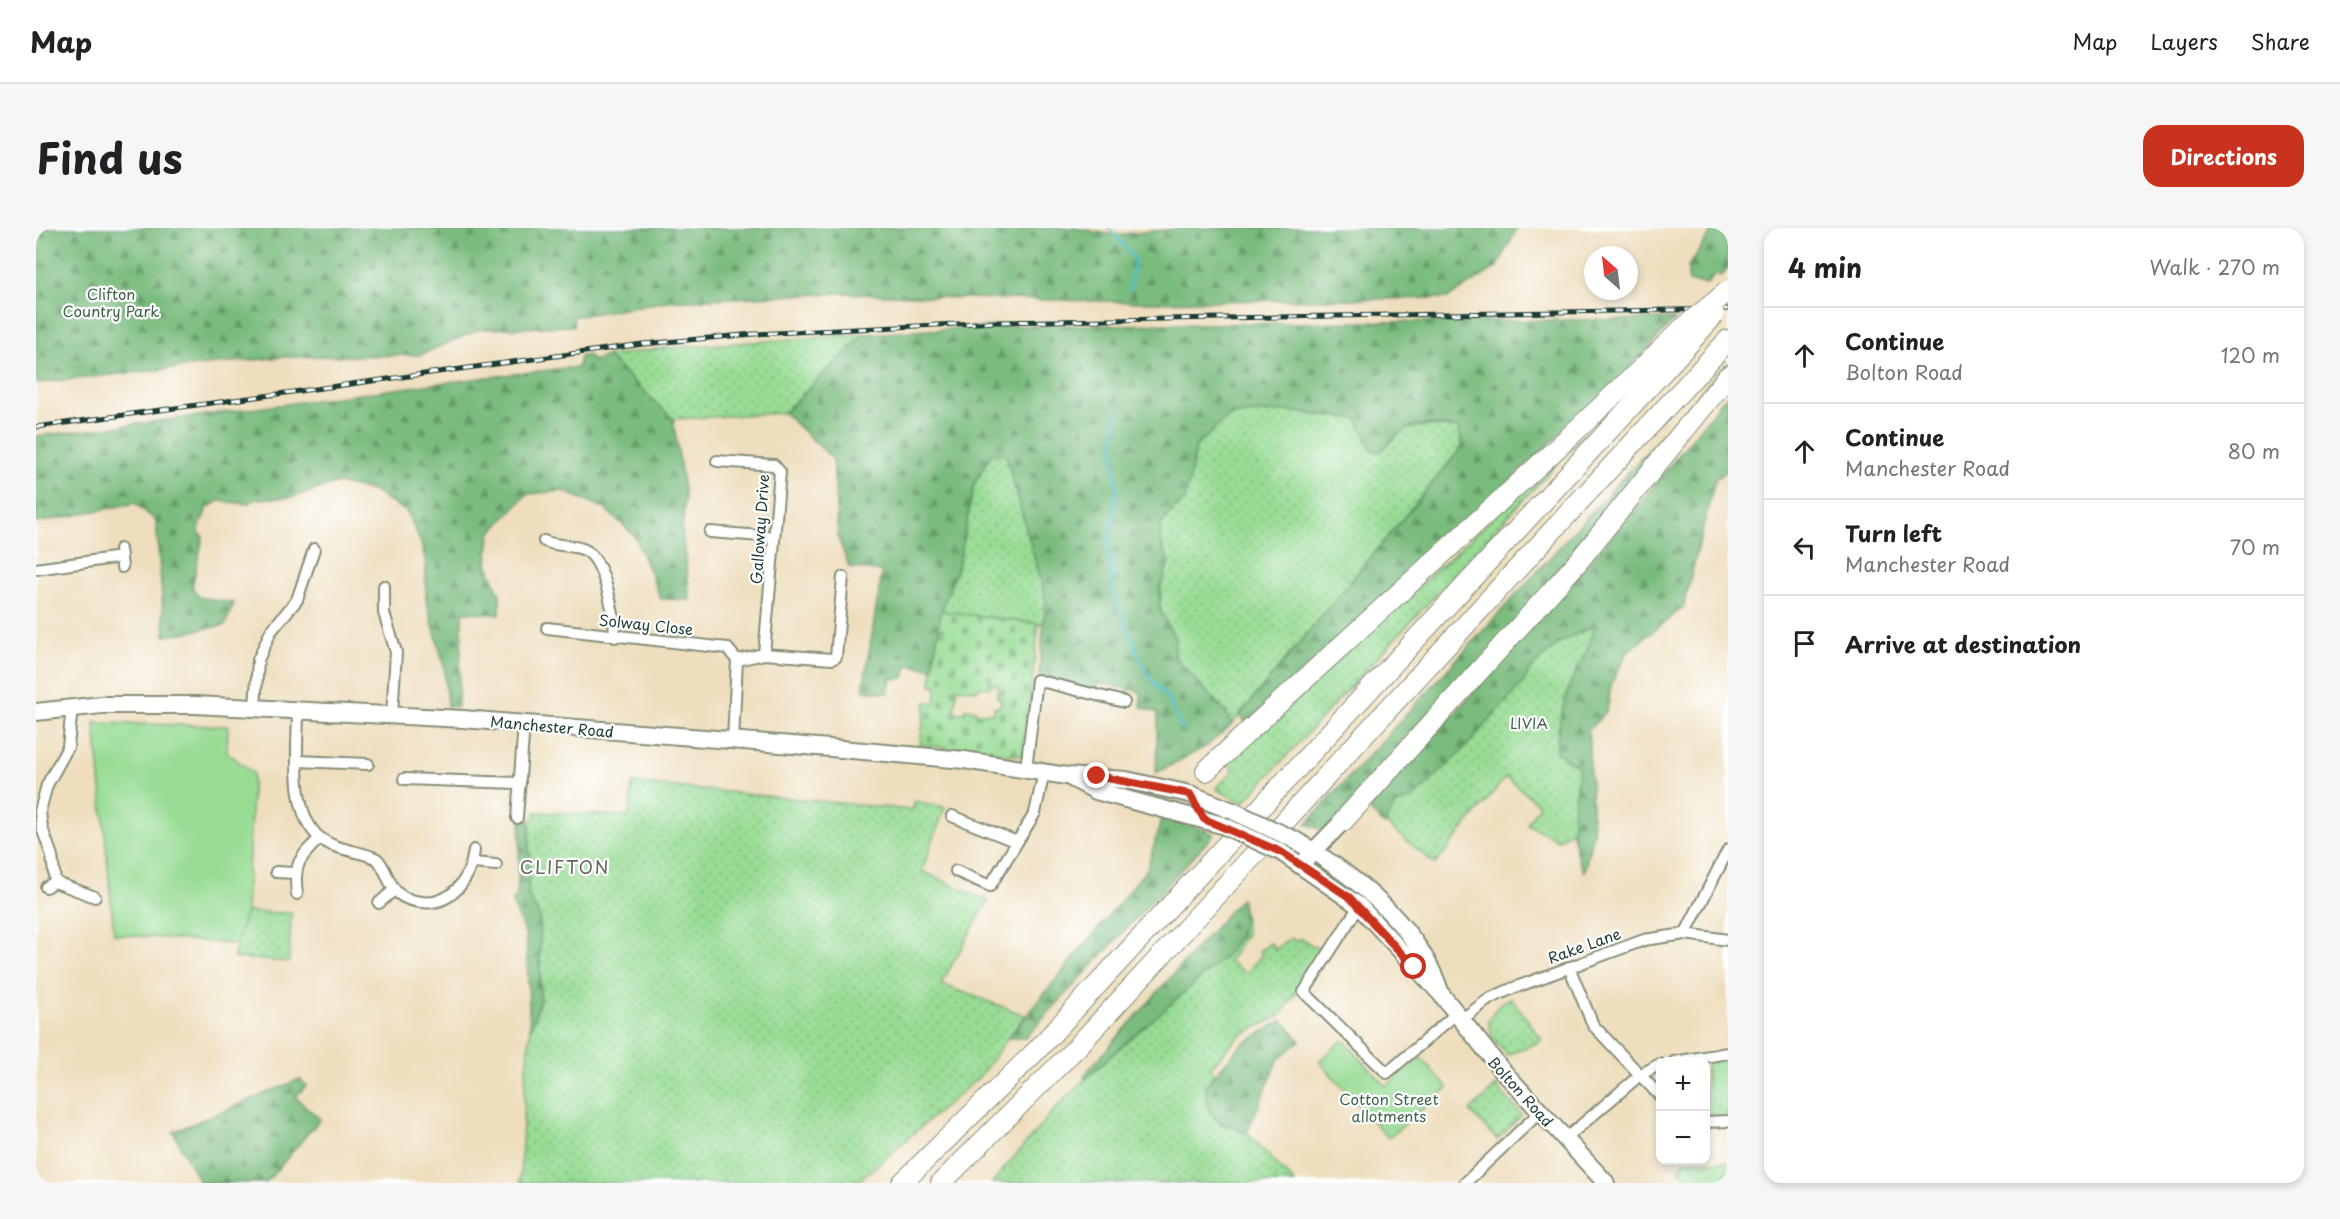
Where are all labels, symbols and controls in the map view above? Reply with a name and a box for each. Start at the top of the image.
text: Map [30,20,92,63]
text: Map [2073,25,2117,57]
text: Layers [2150,25,2218,57]
text: Share [2251,25,2310,57]
text: Find us [36,125,183,188]
button: Directions [2143,125,2304,187]
north arrow [1584,246,1638,300]
text: 4 min [1788,248,1862,287]
text: Walk · 270 m [2149,252,2280,282]
park label: Clifton Country Park [63,282,159,322]
text: Continue [1845,324,1944,357]
icon: ahead [1788,339,1821,372]
text: 120 m [2221,340,2280,370]
text: Bolton Road [1845,357,1963,387]
text: Continue [1845,420,1944,453]
icon: ahead [1788,435,1821,468]
text: 80 m [2228,436,2280,466]
text: Manchester Road [1845,453,2010,483]
street label: Galloway Drive [744,473,774,585]
text: Turn left [1845,516,1942,549]
icon: left [1788,531,1821,564]
text: 70 m [2230,532,2280,562]
text: Manchester Road [1845,549,2010,579]
street label: Solway Close [598,608,694,640]
icon: arrive [1788,627,1821,660]
text: Arrive at destination [1845,627,2081,660]
street label: Manchester Road [489,709,615,743]
park label: LIVIA [1510,711,1548,734]
route end [1083,762,1109,788]
district label: CLIFTON [520,853,610,880]
street label: Rake Lane [1544,921,1624,969]
route start [1400,953,1426,979]
street label: Bolton Road [1483,1050,1559,1132]
map controls [1656,1057,1710,1165]
button: + [1656,1057,1710,1111]
park label: Cotton Street allotments [1339,1087,1439,1127]
button: − [1656,1111,1710,1165]

